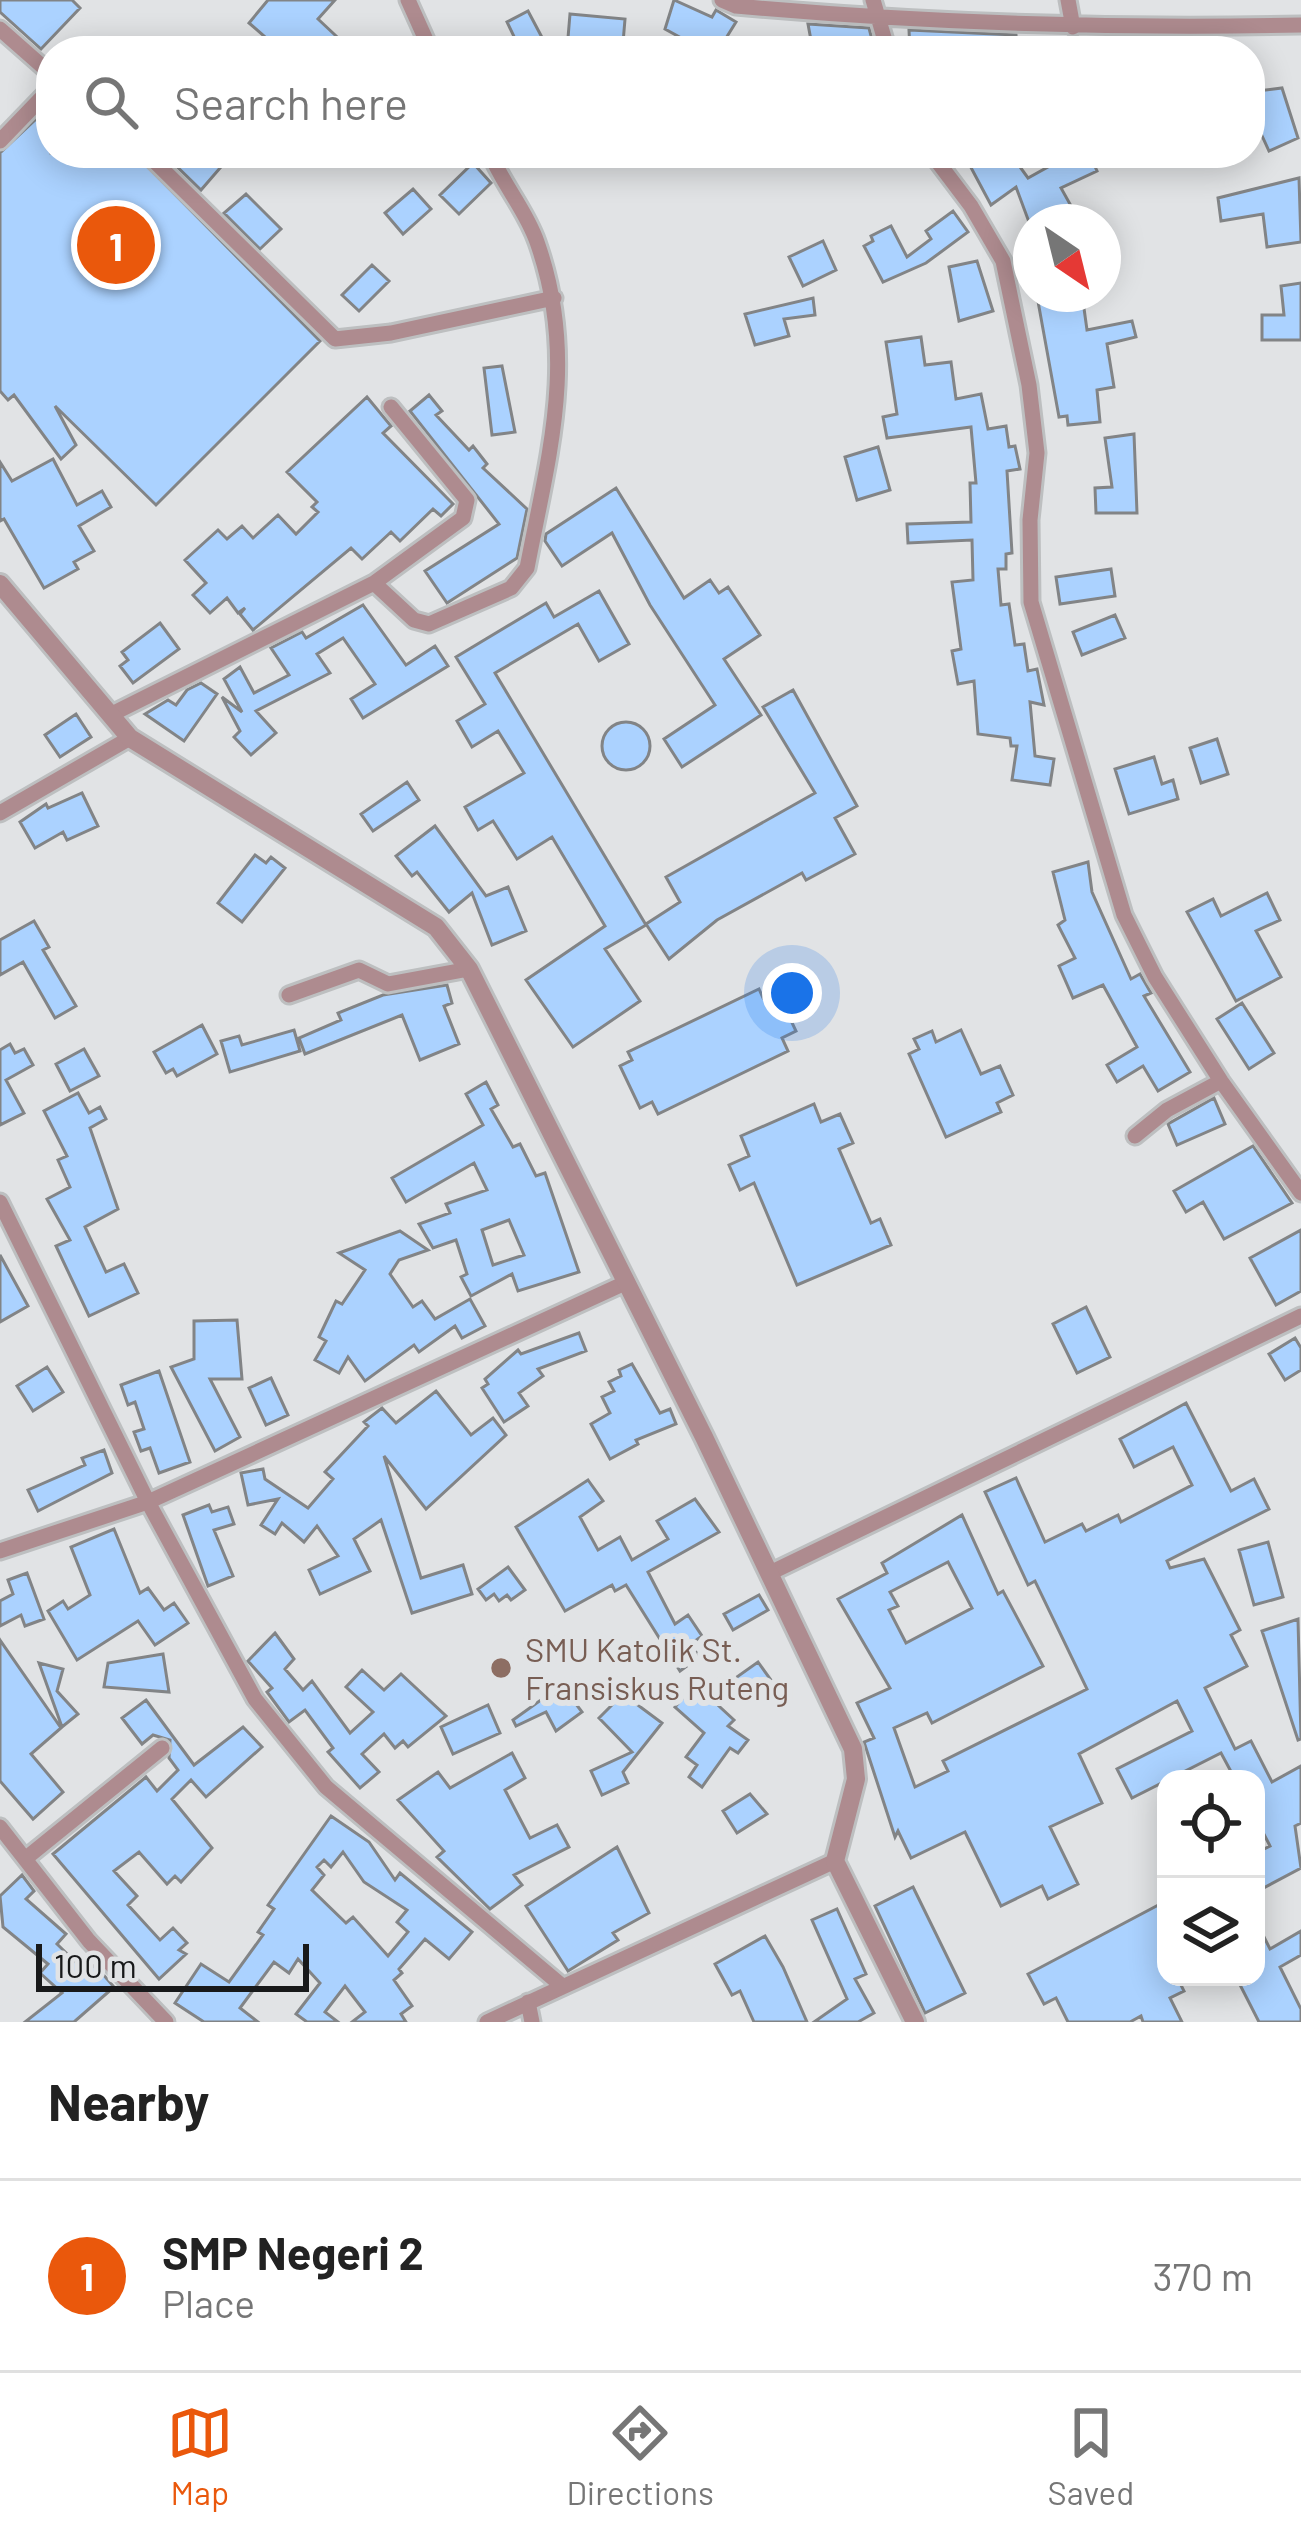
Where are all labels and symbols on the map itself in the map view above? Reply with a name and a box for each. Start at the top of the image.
pin: 1 [77,200,155,290]
north arrow [1013,204,1121,312]
your location [762,963,822,1023]
place label: SMU Katolik St. Fransiskus Ruteng [525,1629,789,1707]
marker: SMU Katolik St. Fransiskus Ruteng [488,1655,514,1681]
scale bar [36,1938,309,1991]

